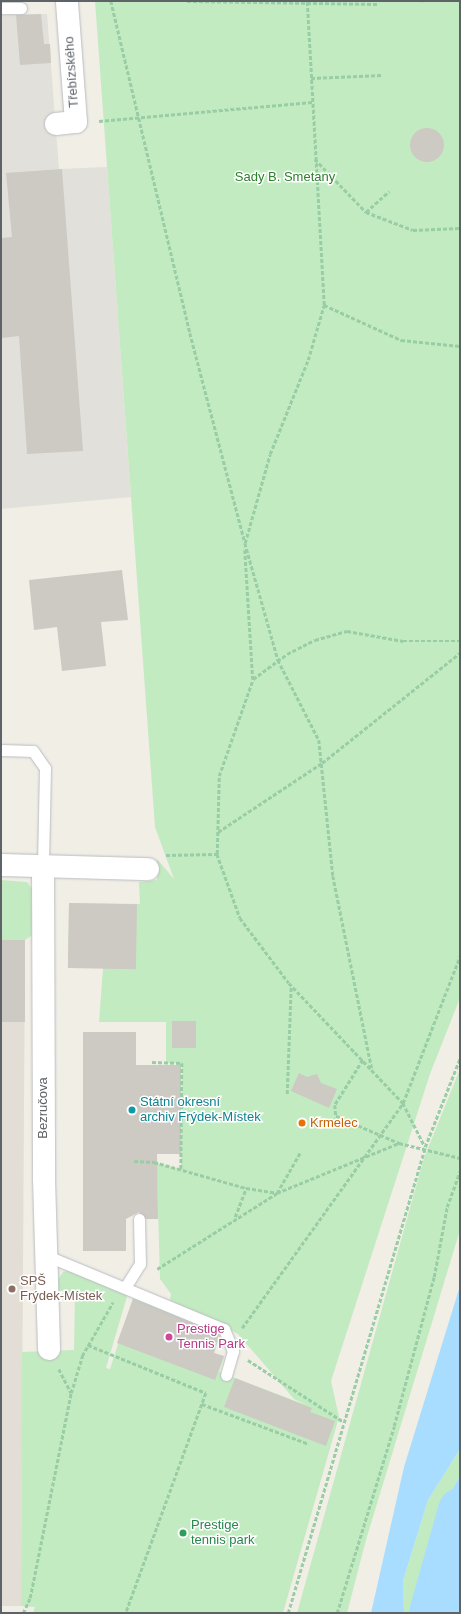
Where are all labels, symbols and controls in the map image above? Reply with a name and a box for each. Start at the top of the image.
street label: Třebízského [62,36,82,108]
park label: Sady B. Smetany [235,169,335,185]
street label: Bezručova [35,1077,51,1139]
place label: Státní okresní archiv Frýdek-Místek [140,1095,261,1126]
marker: Státní okresní archiv Frýdek-Místek [127,1105,137,1115]
place label: Krmelec [310,1115,358,1131]
marker: Krmelec [297,1118,307,1128]
place label: SPŠ Frýdek-Místek [20,1274,102,1305]
marker: SPŠ Frýdek-Místek [7,1284,17,1294]
place label: Prestige Tennis Park [177,1322,245,1353]
marker: Prestige Tennis Park [164,1332,174,1342]
place label: Prestige tennis park [191,1518,255,1549]
marker: Prestige tennis park [178,1528,188,1538]

